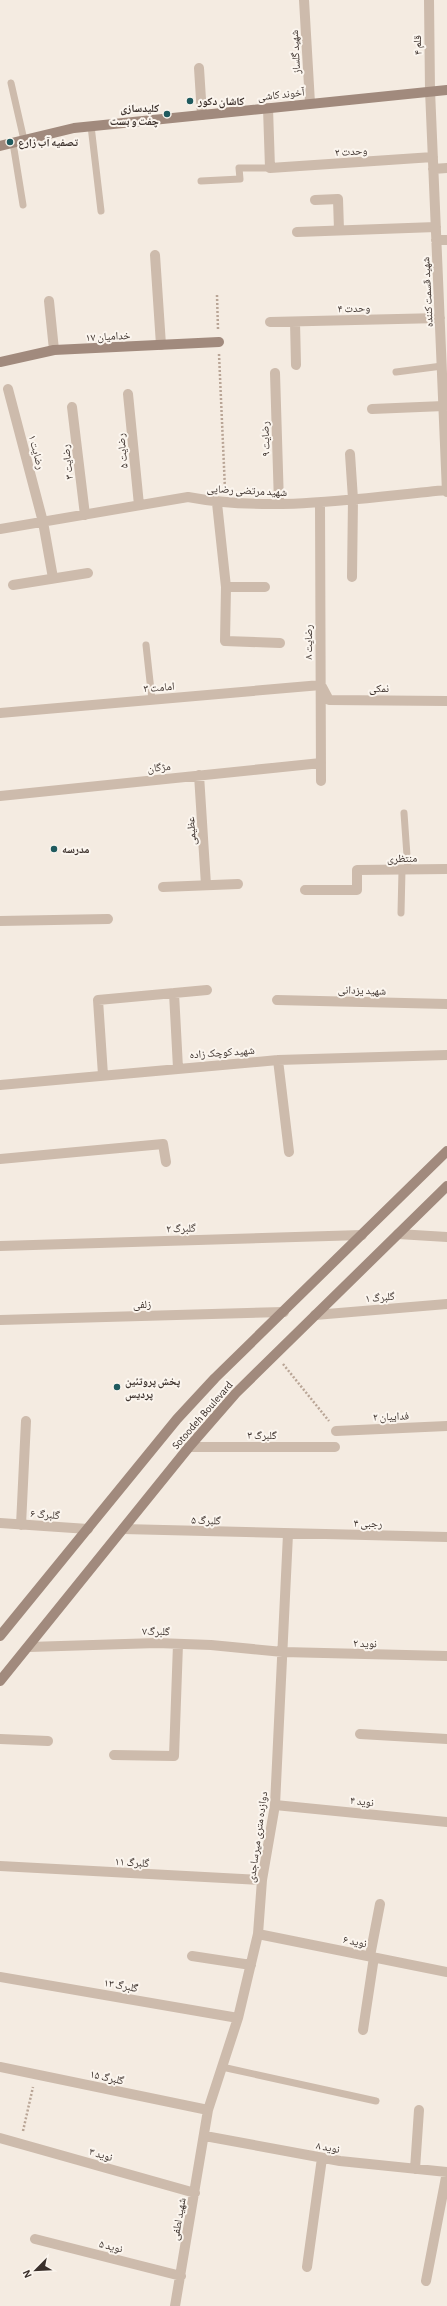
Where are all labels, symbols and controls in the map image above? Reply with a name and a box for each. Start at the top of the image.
street label: شهید گلساز [289,30,302,75]
street label: قلم ۴ [412,35,425,55]
street label: آخوند کاشی [257,86,305,103]
marker: کاشان دکور [185,96,195,106]
place label: کاشان دکور [197,96,245,109]
place label: کلیدسازی چفت و بست [110,103,159,128]
marker: کلیدسازی چفت و بست [162,109,172,119]
place label: تصفیه آب زارع [18,136,78,150]
marker: تصفیه آب زارع [5,137,15,147]
street label: وحدت ۲ [334,145,368,158]
street label: شهید قسمت کننده [420,257,435,327]
street label: وحدت ۴ [338,302,371,315]
street label: خدامیان ۱۷ [85,330,131,344]
street label: رضایت ۹ [259,421,272,457]
street label: رضایت ۵ [115,433,130,469]
street label: رضایت ۱ [26,434,46,471]
street label: رضایت ۳ [60,444,75,480]
street label: شهید مرتضی رضایی [206,483,288,499]
street label: رضایت ۸ [303,624,314,660]
street label: امامت ۳ [143,681,175,694]
street label: نمکی [369,683,389,695]
street label: مژگان [147,761,171,775]
street label: عظیمی [185,816,199,846]
marker: مدرسه [49,844,59,854]
place label: مدرسه [62,844,90,856]
street label: منتظری [387,853,417,865]
street label: شهید یزدانی [338,984,386,998]
street label: شهید کوچک زاده [189,1045,255,1061]
street label: گلبرگ ۲ [166,1222,196,1235]
street label: گلبرگ ۱ [365,1291,396,1305]
street label: زلفی [133,1299,151,1311]
place label: پخش پروتئین پردیس [125,1376,180,1402]
street label: Sotoodeh Boulevard [170,1379,235,1451]
marker: پخش پروتئین پردیس [112,1382,122,1392]
street label: فداییان ۲ [373,1410,410,1424]
street label: گلبرگ ۳ [247,1430,277,1441]
street label: گلبرگ ۶ [30,1508,61,1521]
street label: گلبرگ ۵ [191,1514,221,1527]
street label: رجبی ۴ [353,1518,382,1530]
street label: گلبرگ۷ [142,1626,170,1638]
street label: نوید ۲ [353,1638,377,1649]
street label: دوازده متری میرساجدی [246,1790,270,1883]
street label: نوید ۴ [349,1795,374,1808]
street label: گلبرگ ۱۱ [114,1856,150,1869]
street label: نوید ۶ [342,1934,368,1949]
street label: گلبرگ ۱۳ [103,1977,139,1994]
street label: گلبرگ ۱۵ [89,2069,125,2087]
street label: نوید ۸ [315,2140,341,2155]
street label: نوید ۳ [88,2146,114,2163]
street label: شهید لطفی [169,2197,189,2242]
street label: نوید ۵ [98,2238,124,2255]
north arrow [16,2250,56,2290]
text: N [21,2268,34,2280]

